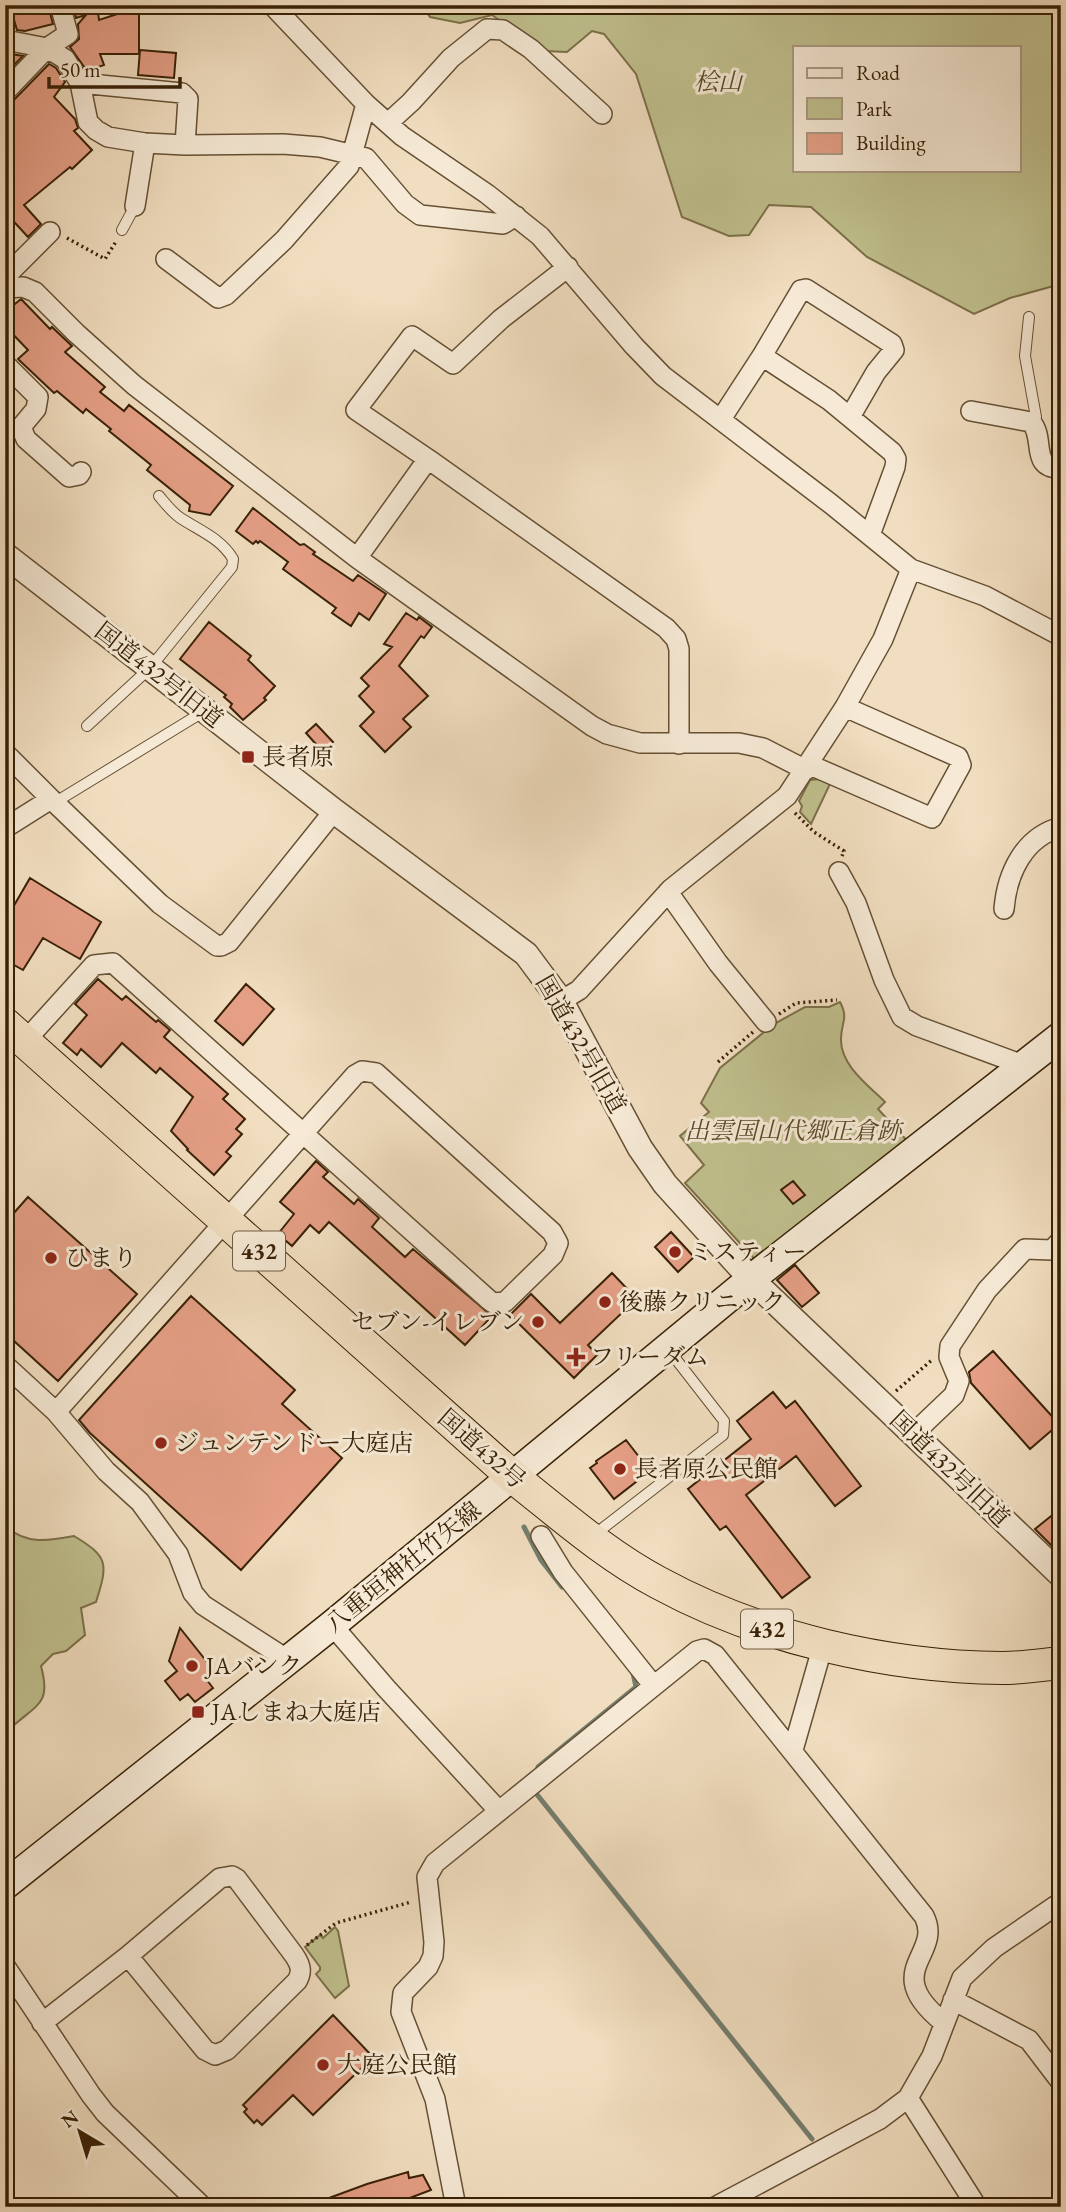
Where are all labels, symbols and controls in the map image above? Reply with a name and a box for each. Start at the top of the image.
scale bar [49,46,180,90]
legend [793,46,1020,172]
text: 50 m [60,56,101,83]
text: Road [856,59,900,86]
park label: 桧山 [694,66,744,97]
text: Park [856,95,893,122]
text: Building [856,129,926,156]
street label: 国道432号旧道 [89,615,230,734]
place label: 長者原 [262,741,334,772]
marker: 長者原 [240,749,256,765]
street label: 国道432号旧道 [529,969,633,1118]
park label: 出雲国山代郷正倉跡 [685,1115,905,1146]
road number: 432 [233,1232,285,1270]
place label: ミスティー [689,1236,807,1267]
place label: ひまり [65,1242,137,1273]
marker: ミスティー [667,1244,683,1260]
marker: ひまり [43,1250,59,1266]
place label: 後藤クリニック [619,1286,786,1317]
marker: 後藤クリニック [597,1294,613,1310]
place label: セブン-イレブン [351,1306,524,1337]
marker: セブン-イレブン [530,1314,546,1330]
place label: フリーダム [590,1341,709,1372]
marker: フリーダム [568,1349,584,1365]
street label: 国道432号 [432,1402,533,1495]
street label: 国道432号旧道 [884,1404,1017,1533]
place label: ジュンテンドー大庭店 [175,1427,413,1458]
marker: ジュンテンドー大庭店 [153,1435,169,1451]
place label: 長者原公民館 [634,1453,778,1484]
marker: 長者原公民館 [612,1461,628,1477]
street label: 八重垣神社竹矢線 [318,1494,487,1639]
road number: 432 [741,1610,793,1648]
place label: JAバンク [204,1650,302,1681]
marker: JAバンク [184,1658,200,1674]
place label: JAしまね大庭店 [210,1696,381,1727]
marker: JAしまね大庭店 [190,1704,206,1720]
place label: 大庭公民館 [337,2049,457,2080]
marker: 大庭公民館 [315,2057,331,2073]
north arrow [46,2096,116,2166]
text: N [56,2104,84,2134]

